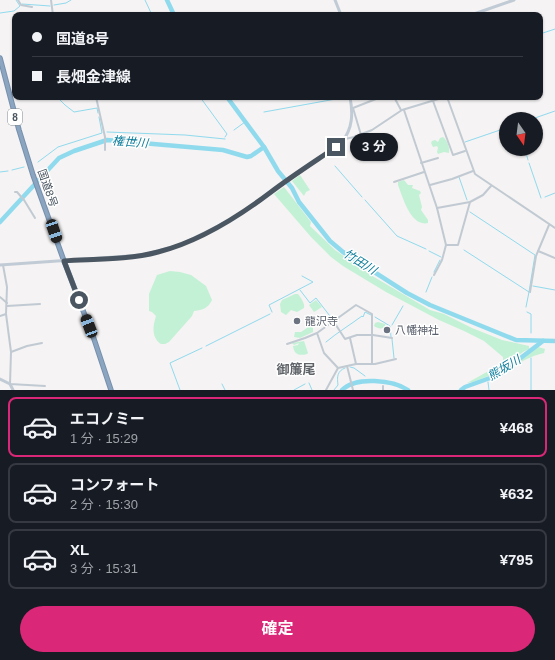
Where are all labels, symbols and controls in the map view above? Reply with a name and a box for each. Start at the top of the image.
text: 国道8号 [56,30,109,47]
text: 長畑金津線 [56,68,131,85]
road number: 8 [8,109,22,125]
north arrow [499,112,543,156]
map controls [499,112,543,156]
water label: 権世川 [111,133,151,151]
callout: 3 分 [350,133,398,161]
route end [327,138,345,156]
text: 3 分 [362,139,386,154]
street label: 国道8号 [36,168,60,208]
car [44,218,64,244]
water label: 竹田川 [341,247,381,279]
route start [70,291,88,309]
car [79,313,99,339]
place label: 龍沢寺 [305,315,338,327]
marker: 龍沢寺 [292,316,302,326]
place label: 八幡神社 [395,324,439,336]
marker: 八幡神社 [382,325,392,335]
water label: 熊坂川 [485,352,525,383]
district label: 御簾尾 [276,362,316,377]
icon: car [22,409,58,445]
text: エコノミー [70,410,145,427]
text: ¥468 [500,419,533,436]
text: 1 分 · 15:29 [70,431,138,446]
icon: car [22,475,58,511]
text: コンフォート [70,476,160,493]
text: ¥632 [500,485,533,502]
text: 2 分 · 15:30 [70,497,138,512]
icon: car [22,541,58,577]
text: XL [70,541,89,558]
text: ¥795 [500,551,533,568]
text: 3 分 · 15:31 [70,561,138,576]
button: 確定 [20,606,535,652]

